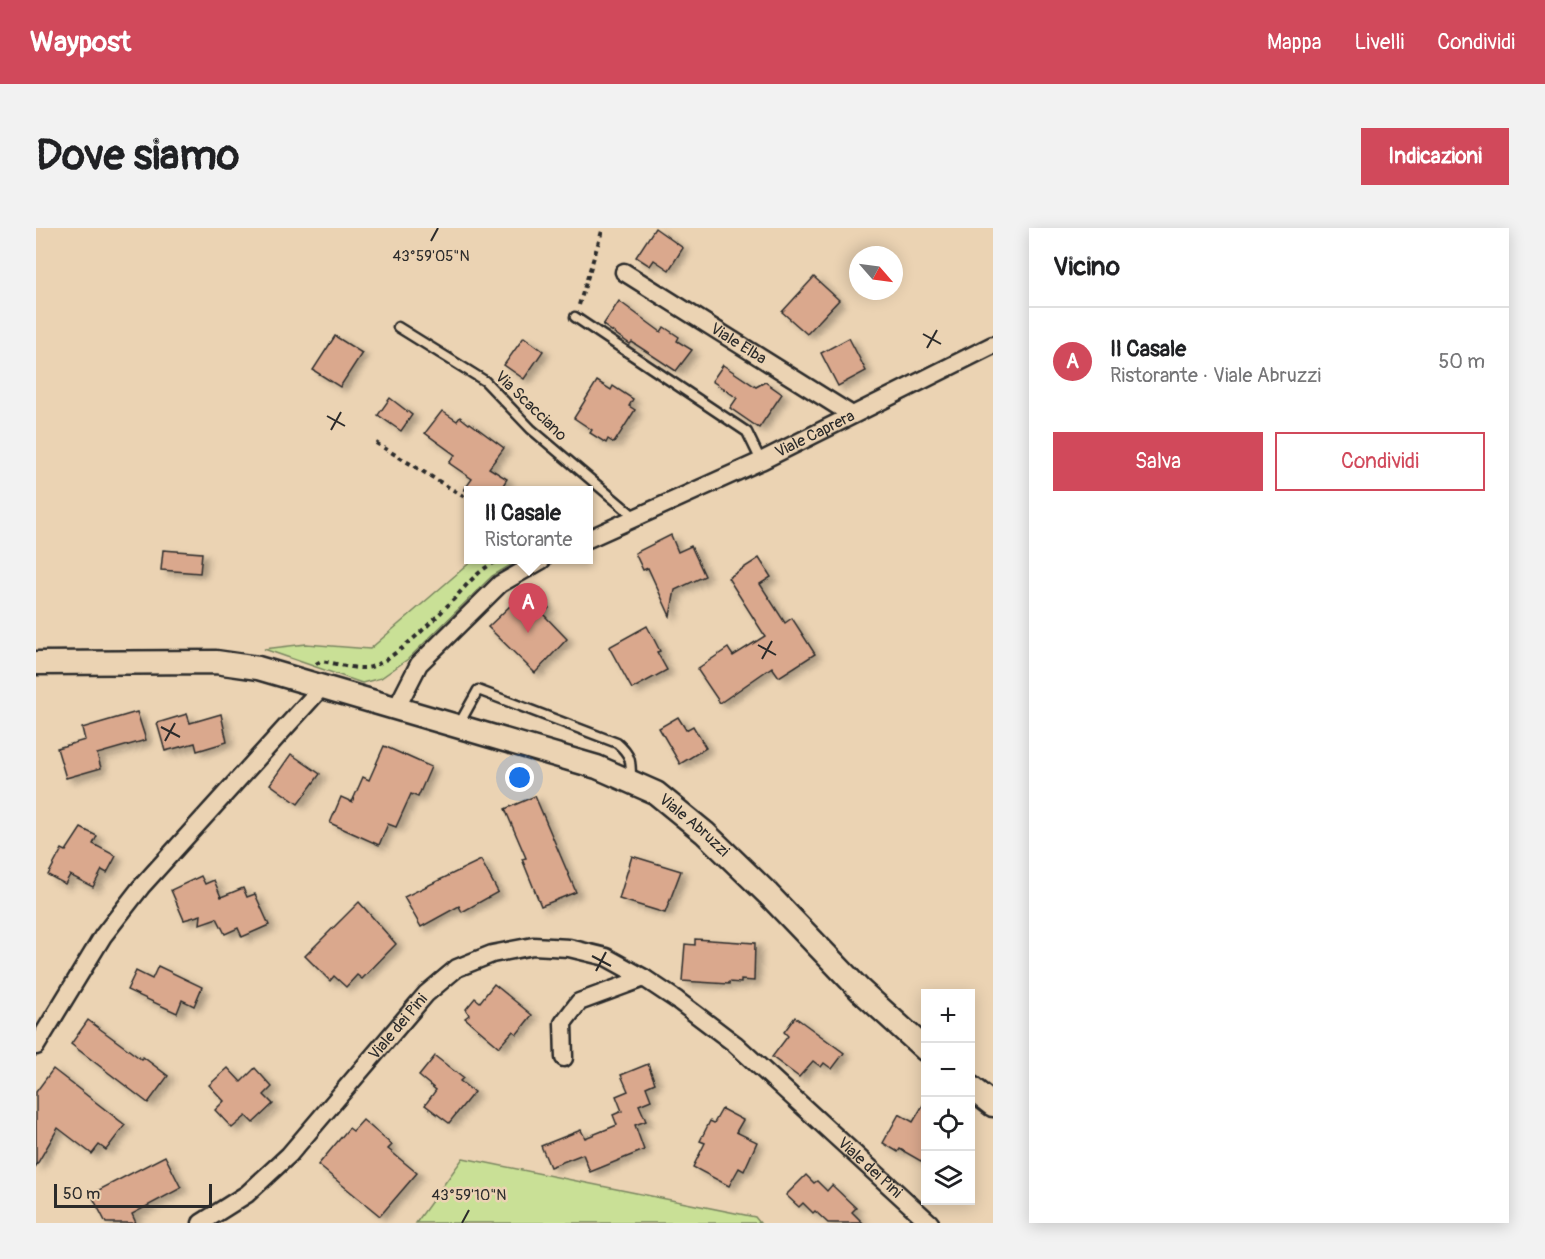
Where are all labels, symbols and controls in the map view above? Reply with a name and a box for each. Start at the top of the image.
text: Waypost [30,25,131,60]
text: Mappa [1267,29,1321,56]
text: Livelli [1354,29,1404,56]
text: Condividi [1437,29,1515,56]
button: Indicazioni [1361,128,1509,185]
text: Dove siamo [36,130,239,182]
north arrow [849,246,903,300]
text: 43°59'05"N [392,247,470,266]
text: Vicino [1053,251,1120,283]
street label: Viale Elba [707,319,770,369]
text: Il Casale [1110,335,1186,363]
text: A [1066,349,1079,374]
text: 50 m [1438,349,1485,374]
text: Ristorante · Viale Abruzzi [1110,363,1321,388]
street label: Via Scacciano [491,367,571,446]
street label: Viale Caprera [772,406,858,462]
button: Salva [1053,432,1263,491]
button: Condividi [1275,432,1485,491]
popup [464,486,593,564]
text: Il Casale [485,499,561,527]
text: Ristorante [485,527,572,552]
pin: A [508,584,548,633]
your location [505,763,534,792]
street label: Viale Abruzzi [655,789,734,861]
street label: Viale dei Pini [364,989,432,1064]
map controls [921,989,975,1205]
button: + [921,989,975,1043]
button: − [921,1043,975,1097]
button: locate [921,1097,975,1151]
street label: Viale dei Pini [833,1133,906,1203]
button: layers [921,1151,975,1205]
scale bar [54,1181,212,1208]
text: 50 m [63,1184,100,1204]
text: 43°59'10"N [432,1186,506,1205]

